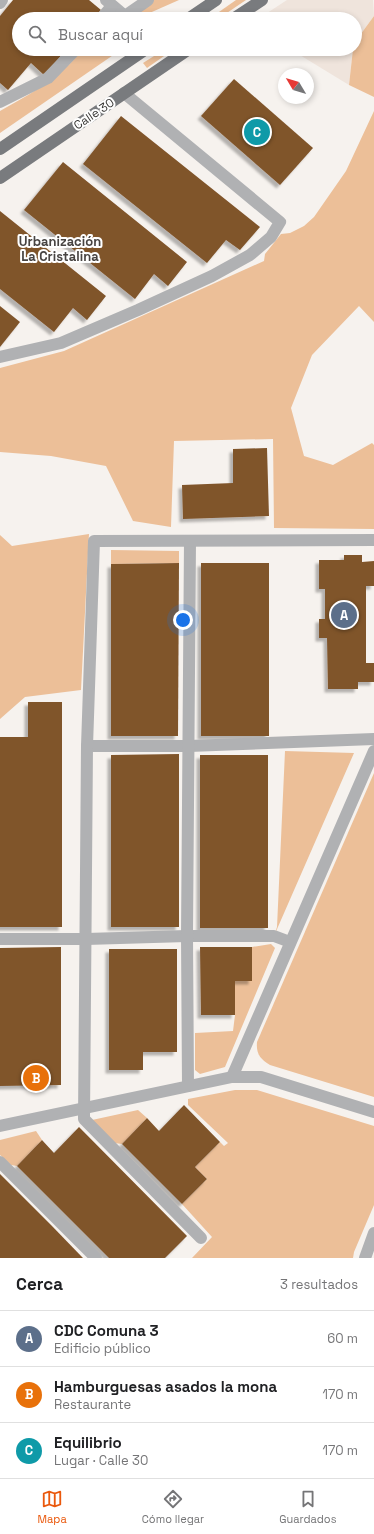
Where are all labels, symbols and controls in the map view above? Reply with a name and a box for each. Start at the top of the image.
search box [12,12,362,56]
icon: search [26,23,48,45]
text: Buscar aquí [58,25,143,44]
north arrow [278,68,314,104]
street label: Calle 30 [71,95,117,133]
pin: C [244,117,270,147]
district label: Urbanización La Cristalina [19,233,101,265]
pin: A [331,600,357,630]
your location [173,610,193,630]
pin: B [23,1063,49,1093]
text: Cerca [16,1273,63,1295]
text: 3 resultados [280,1276,358,1293]
text: CDC Comuna 3 [54,1321,159,1340]
text: A [25,1330,33,1347]
text: 60 m [327,1330,358,1347]
text: Edificio público [54,1340,151,1357]
text: Hamburguesas asados la mona [54,1377,277,1396]
text: B [25,1386,33,1403]
text: 170 m [322,1386,358,1403]
text: Restaurante [54,1396,131,1413]
text: Equilibrio [54,1433,122,1452]
text: C [25,1442,33,1459]
text: 170 m [322,1442,358,1459]
text: Lugar · Calle 30 [54,1452,148,1469]
tab: Mapa [38,1488,67,1526]
tab: Cómo llegar [142,1488,204,1526]
tab: Guardados [279,1488,336,1526]

